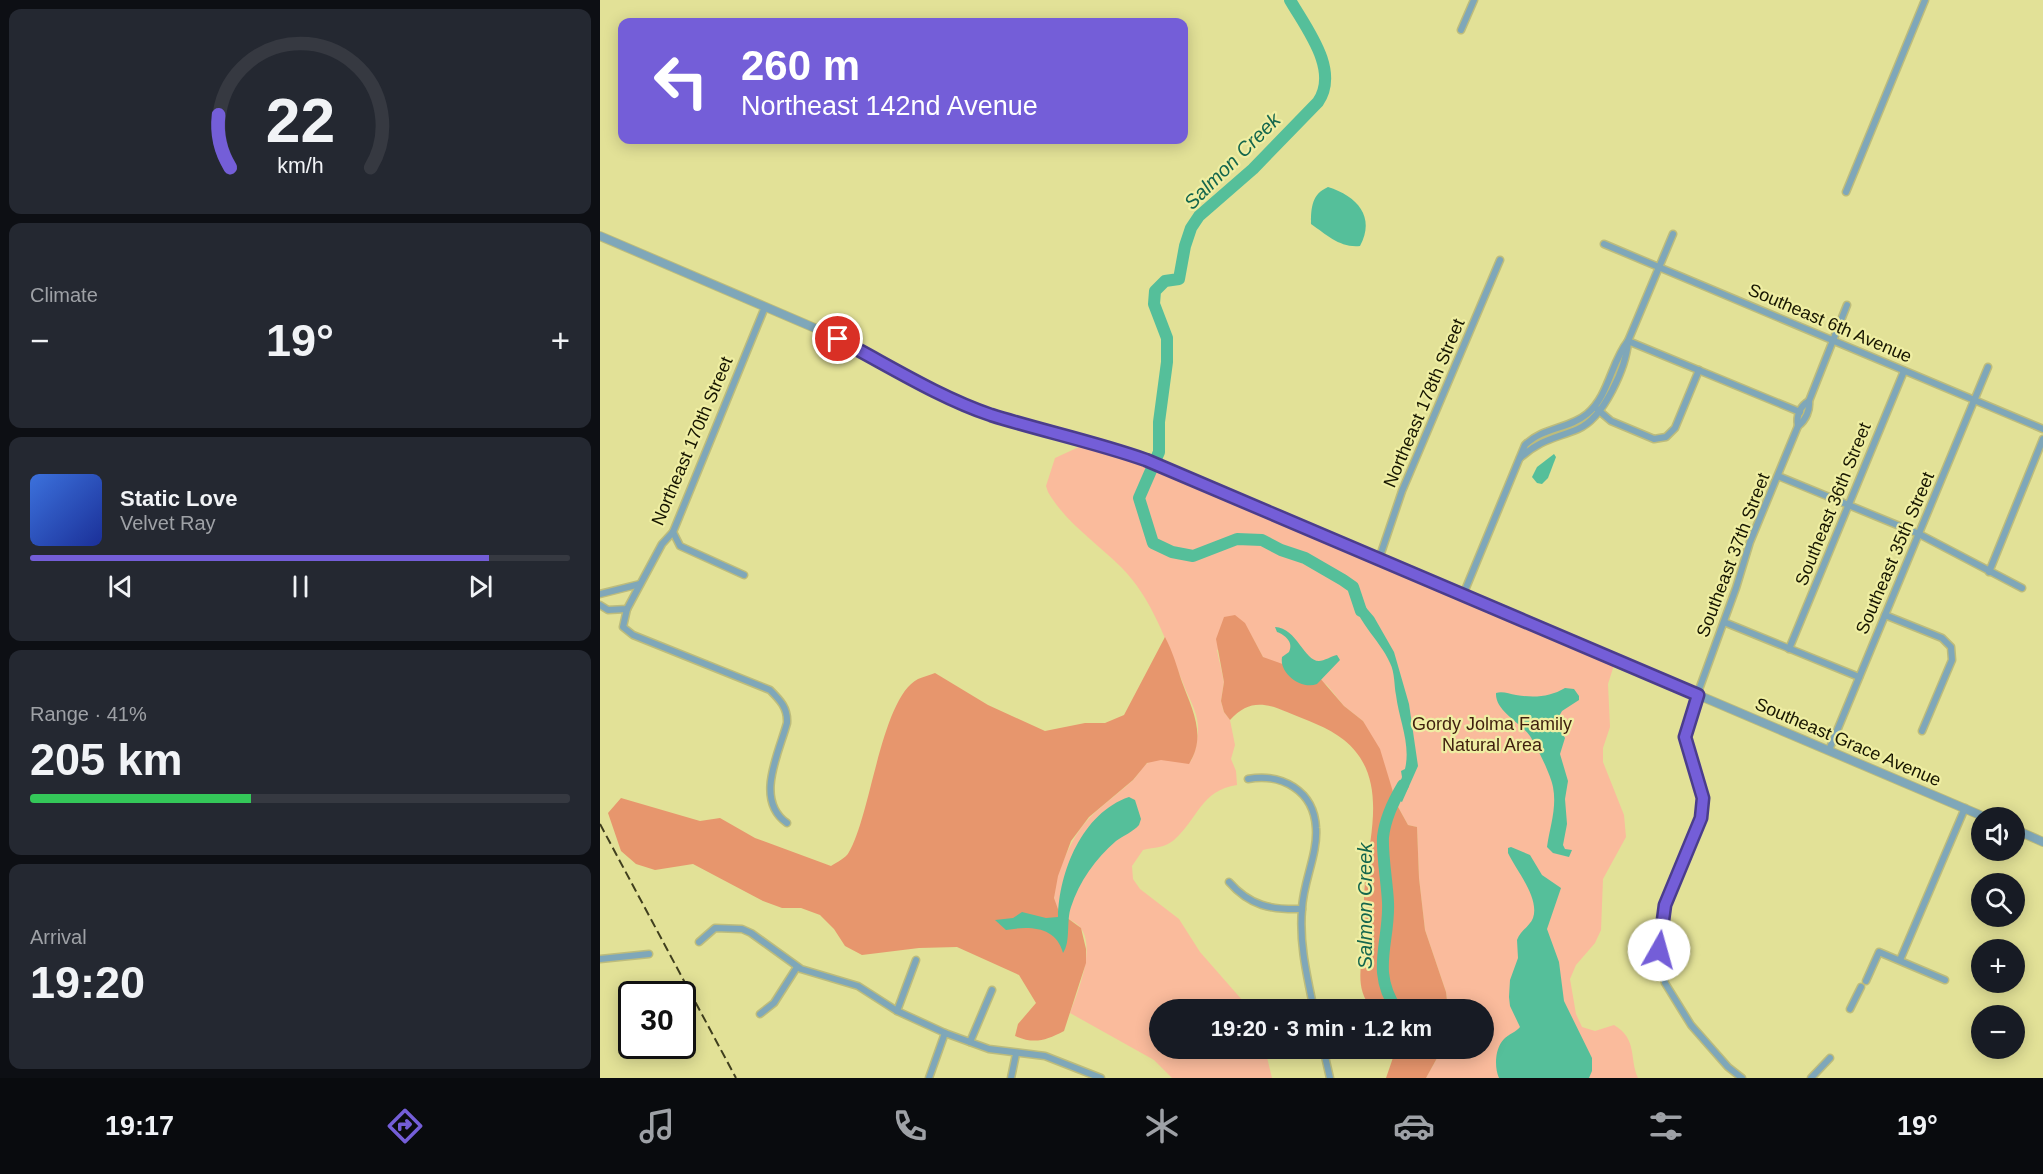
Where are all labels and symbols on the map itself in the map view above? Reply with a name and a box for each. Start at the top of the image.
water label: Salmon Creek [1179,108,1285,214]
street label: Southeast 6th Avenue [1745,279,1915,367]
pin [812,313,863,364]
street label: Northeast 178th Street [1379,316,1469,490]
street label: Northeast 170th Street [647,354,737,528]
street label: Southeast 36th Street [1791,420,1875,588]
street label: Southeast 35th Street [1852,469,1938,637]
street label: Southeast 37th Street [1692,470,1774,640]
street label: Southeast Grace Avenue [1752,694,1944,790]
park label: Gordy Jolma Family Natural Area [1412,714,1572,755]
water label: Salmon Creek [1354,842,1376,969]
position arrow [1627,918,1691,982]
speed limit sign: 30 [618,981,696,1059]

